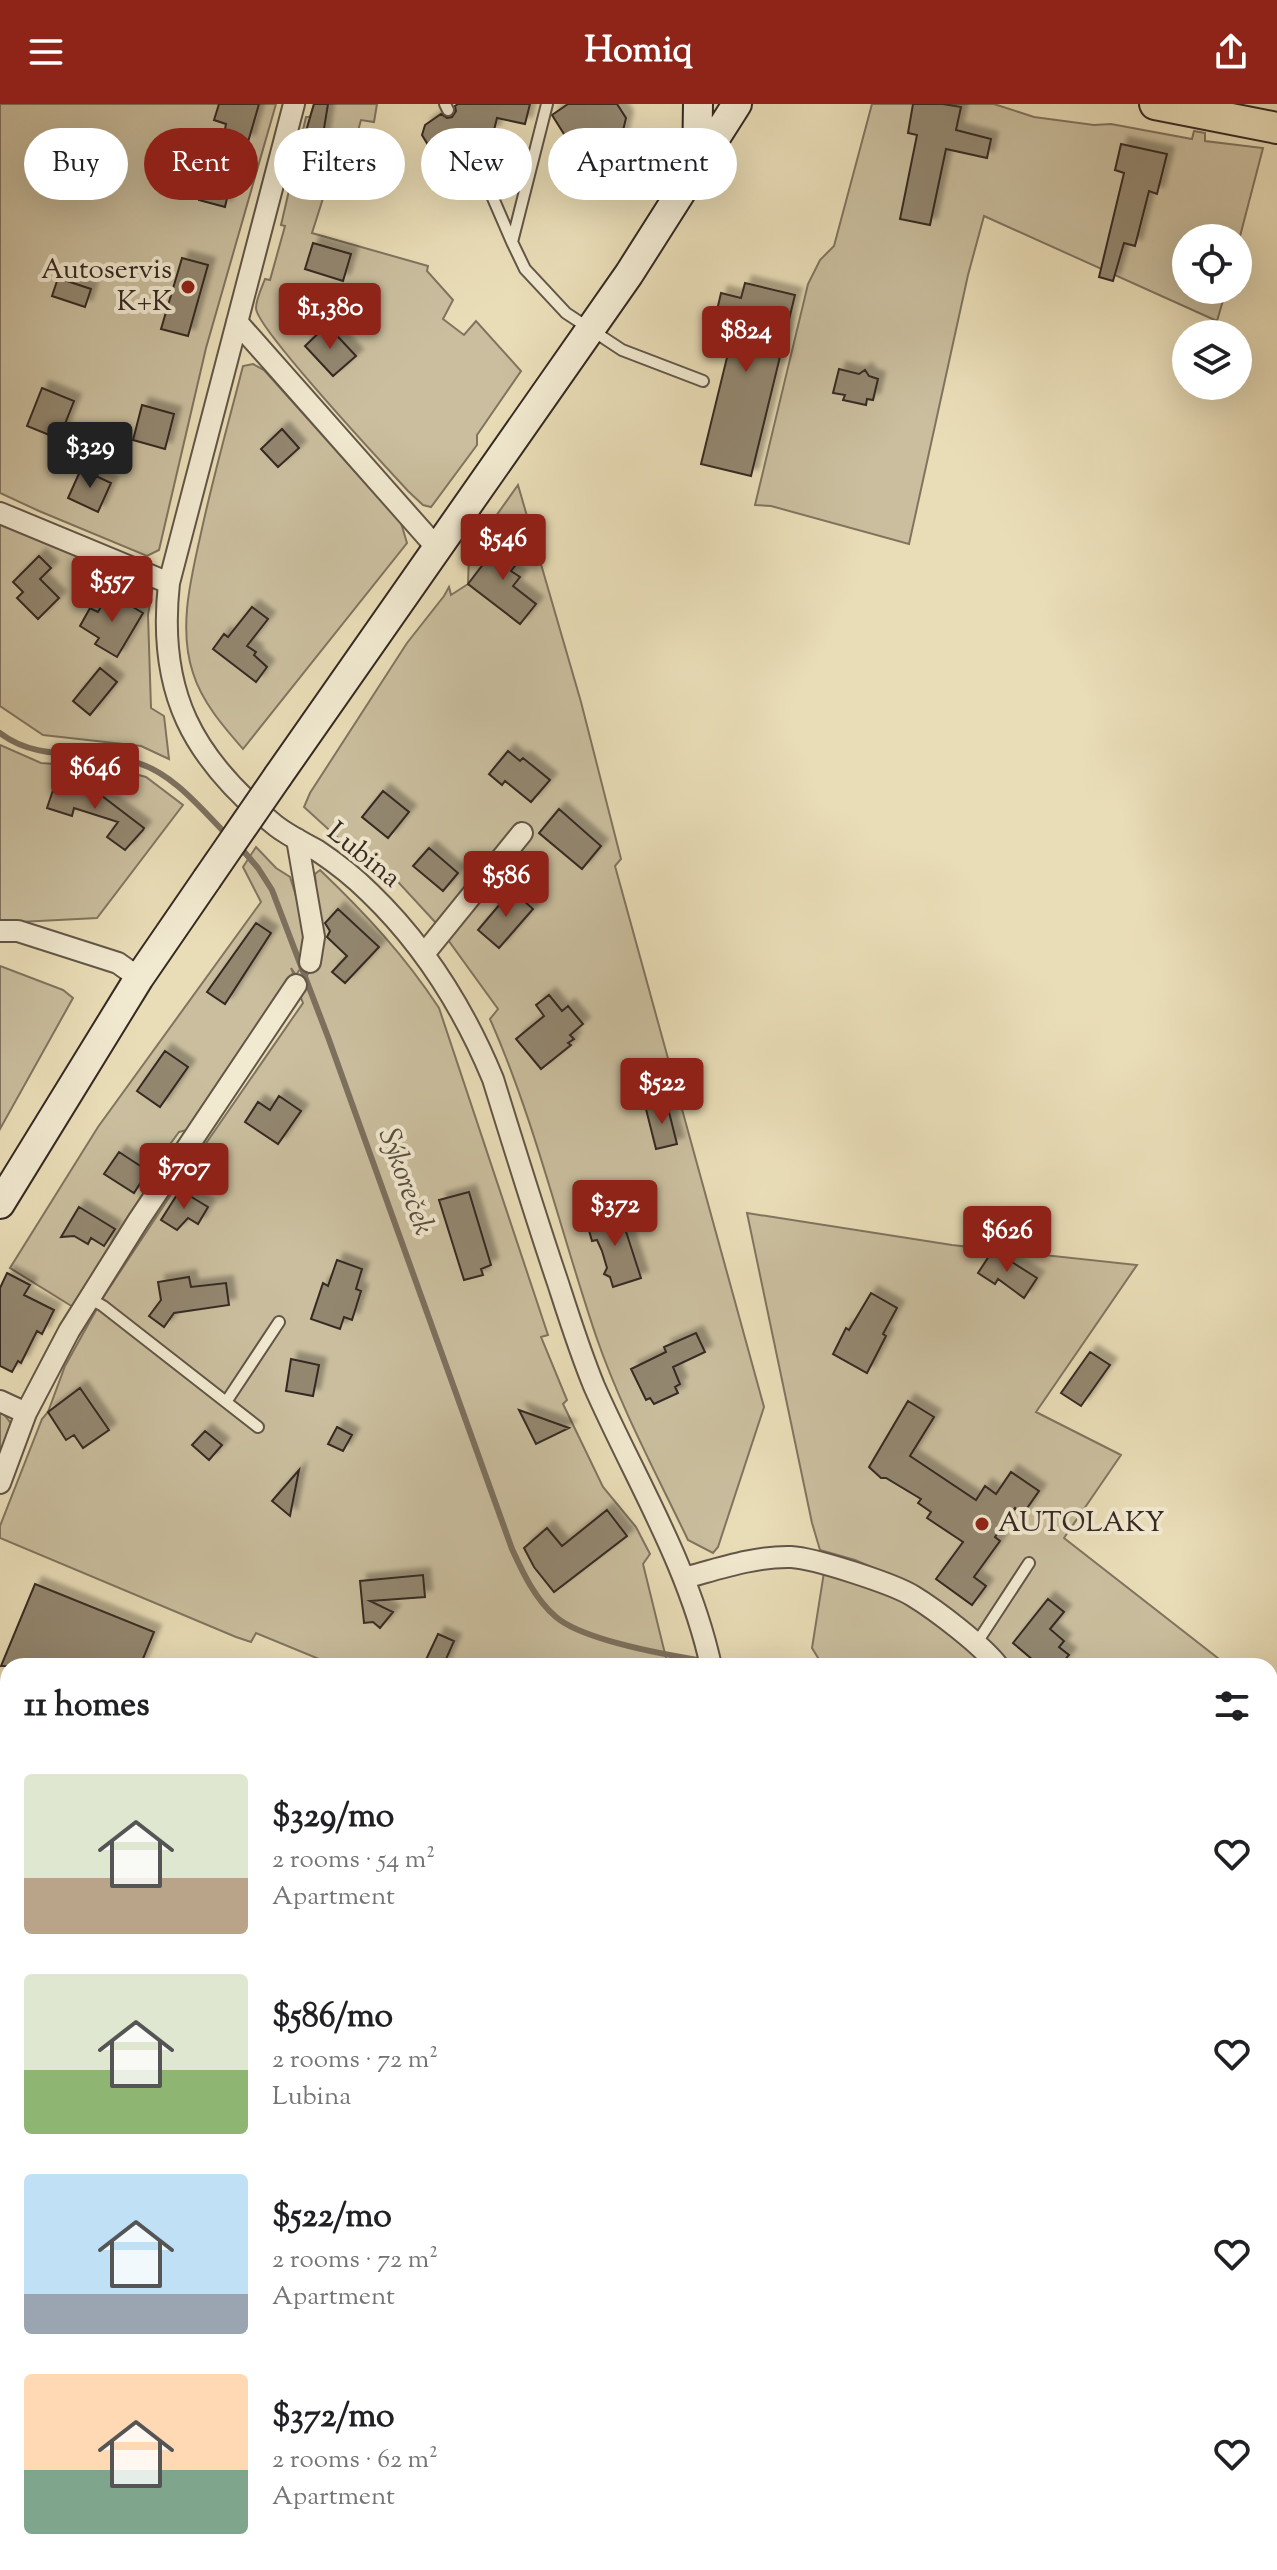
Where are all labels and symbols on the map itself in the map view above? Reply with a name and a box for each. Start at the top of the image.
place label: Autoservis K+K [41,251,172,323]
marker: Autoservis K+K [179,278,197,296]
pin: $1,380 [265,283,395,351]
pin: $824 [699,306,793,374]
pin: $329 [43,422,137,490]
pin: $546 [456,514,550,582]
pin: $557 [65,556,159,624]
pin: $646 [48,743,142,811]
street label: Lubina [317,814,409,898]
pin: $586 [459,851,553,919]
pin: $522 [615,1058,709,1126]
water label: Sýkoreček [366,1122,444,1242]
pin: $707 [137,1143,231,1211]
pin: $372 [568,1180,662,1248]
pin: $626 [960,1206,1054,1274]
place label: AUTOLAKY [998,1504,1165,1544]
marker: AUTOLAKY [973,1515,991,1533]

